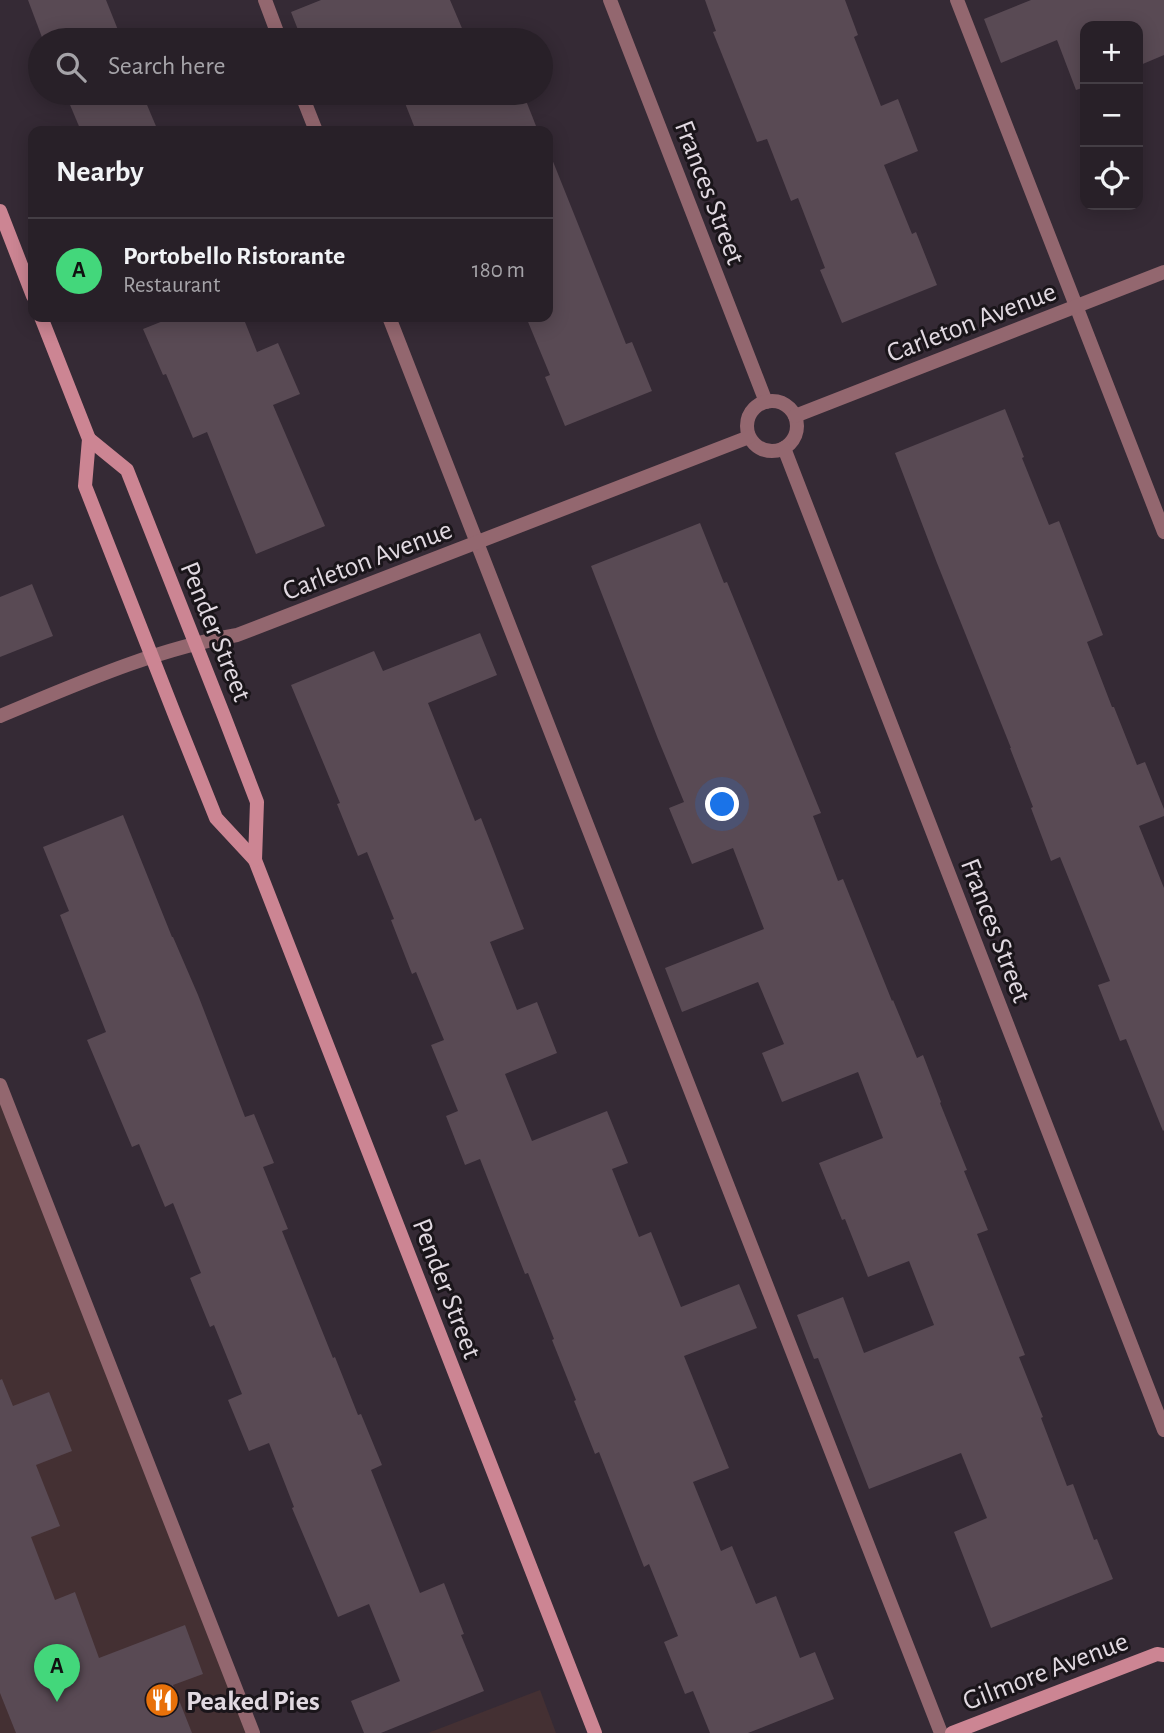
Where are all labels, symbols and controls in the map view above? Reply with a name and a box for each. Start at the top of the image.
map controls [1080,21,1143,210]
button: + [1080,21,1143,84]
search box [28,28,553,105]
icon: search [52,48,90,86]
text: Search here [108,53,226,79]
button: − [1080,84,1143,147]
street label: Frances Street [669,117,749,269]
button: locate [1080,147,1143,210]
text: Nearby [56,157,144,187]
text: Portobello Ristorante [123,243,345,269]
text: A [72,259,86,282]
text: 180 m [472,259,525,282]
text: Restaurant [123,274,220,297]
street label: Carleton Avenue [883,278,1060,368]
street label: Carleton Avenue [279,516,456,606]
street label: Pender Street [174,558,256,706]
your location [705,787,739,821]
street label: Frances Street [955,855,1035,1007]
street label: Pender Street [407,1215,486,1363]
street label: Gilmore Avenue [959,1628,1132,1716]
pin: A [34,1644,80,1702]
restaurant icon: Peaked Pies [143,1681,181,1719]
place label: Peaked Pies [186,1688,320,1716]

